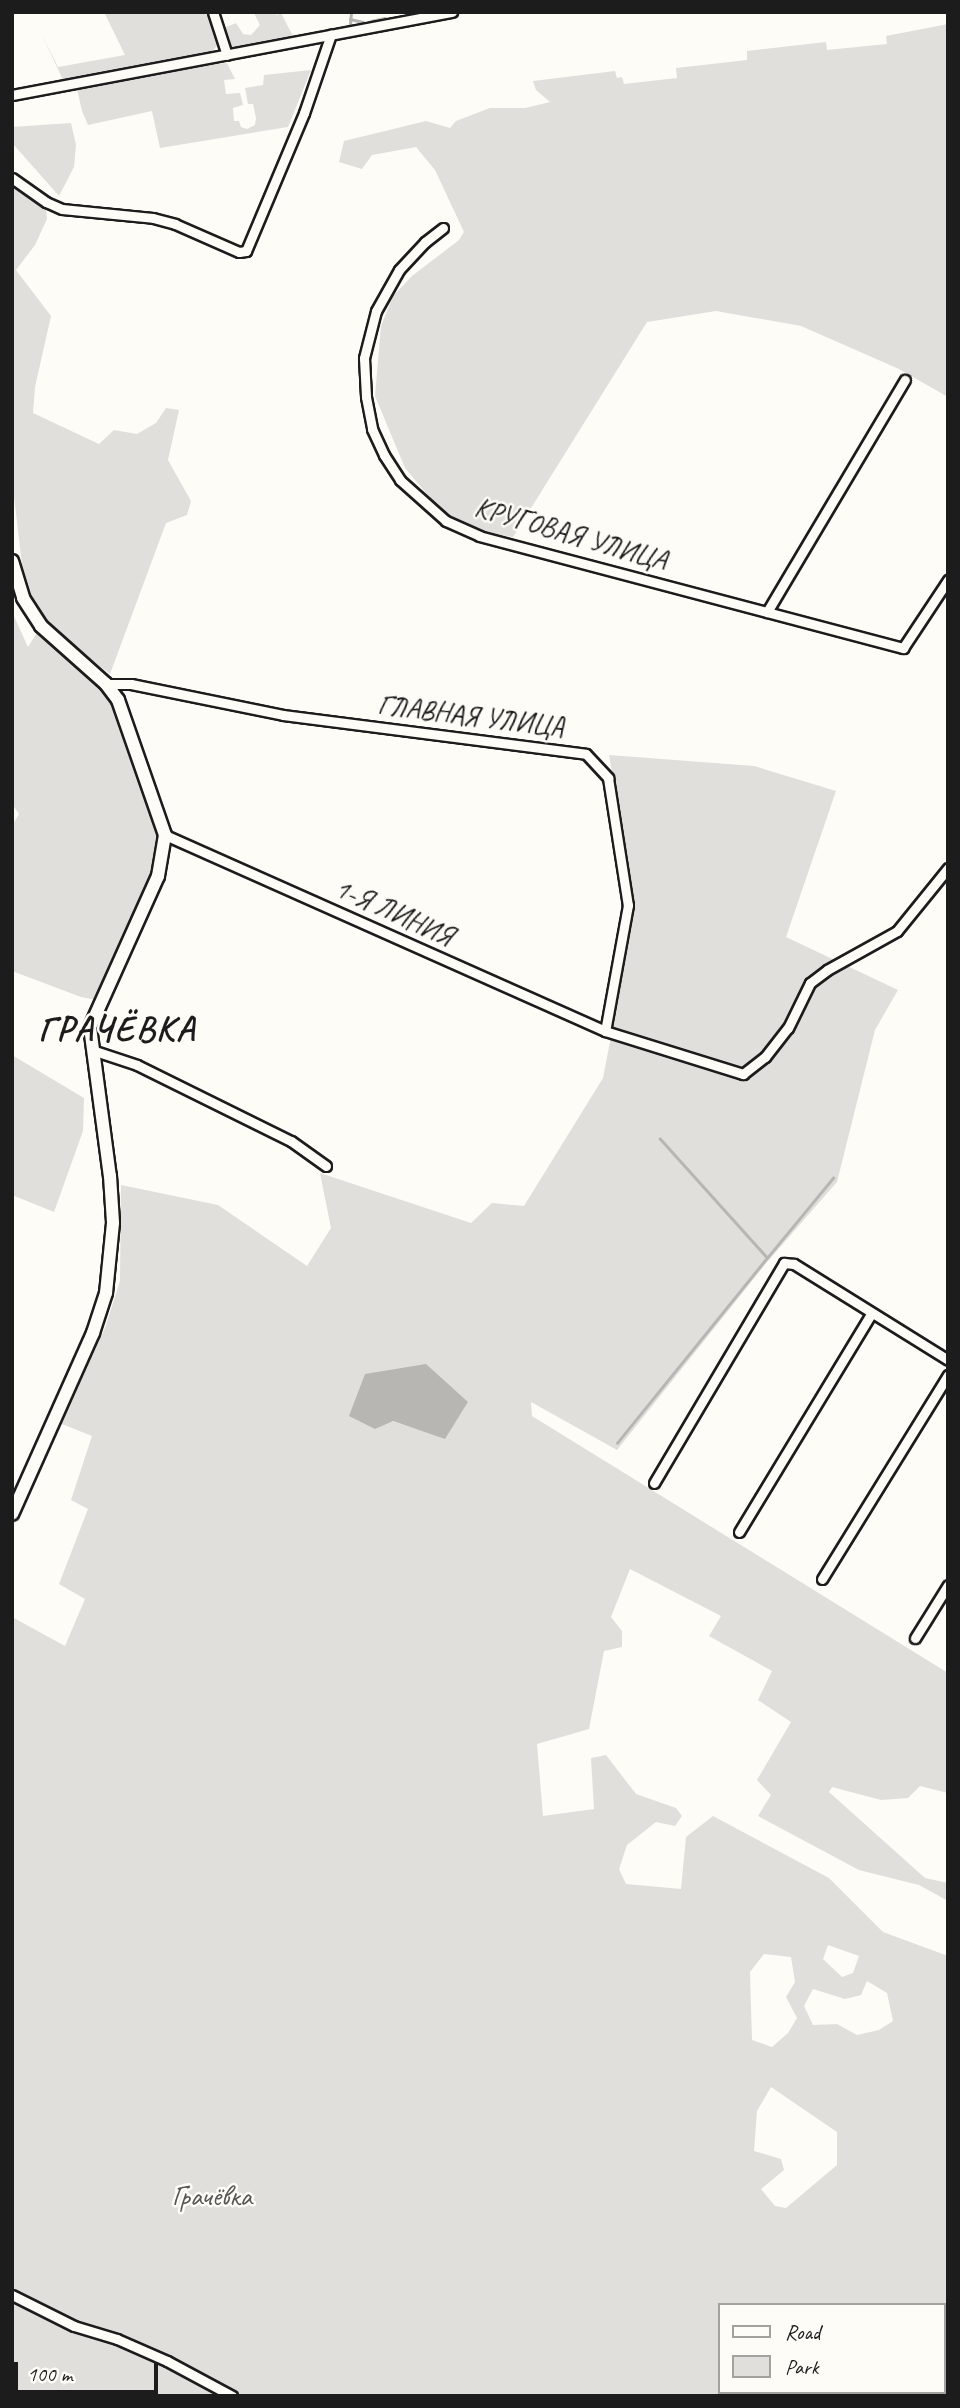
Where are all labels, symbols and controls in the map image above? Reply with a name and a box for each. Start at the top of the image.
street label: КРУГОВАЯ УЛИЦА [471,490,671,578]
street label: ГЛАВНАЯ УЛИЦА [375,688,567,744]
street label: 1-Я ЛИНИЯ [329,871,459,953]
district label: ГРАЧЁВКА [36,1008,198,1050]
park label: Грачёвка [172,2179,252,2213]
legend [718,2303,946,2394]
text: Road [785,2319,820,2345]
scale bar [18,2348,161,2392]
text: Park [785,2354,818,2380]
text: 100 m [27,2361,72,2387]

